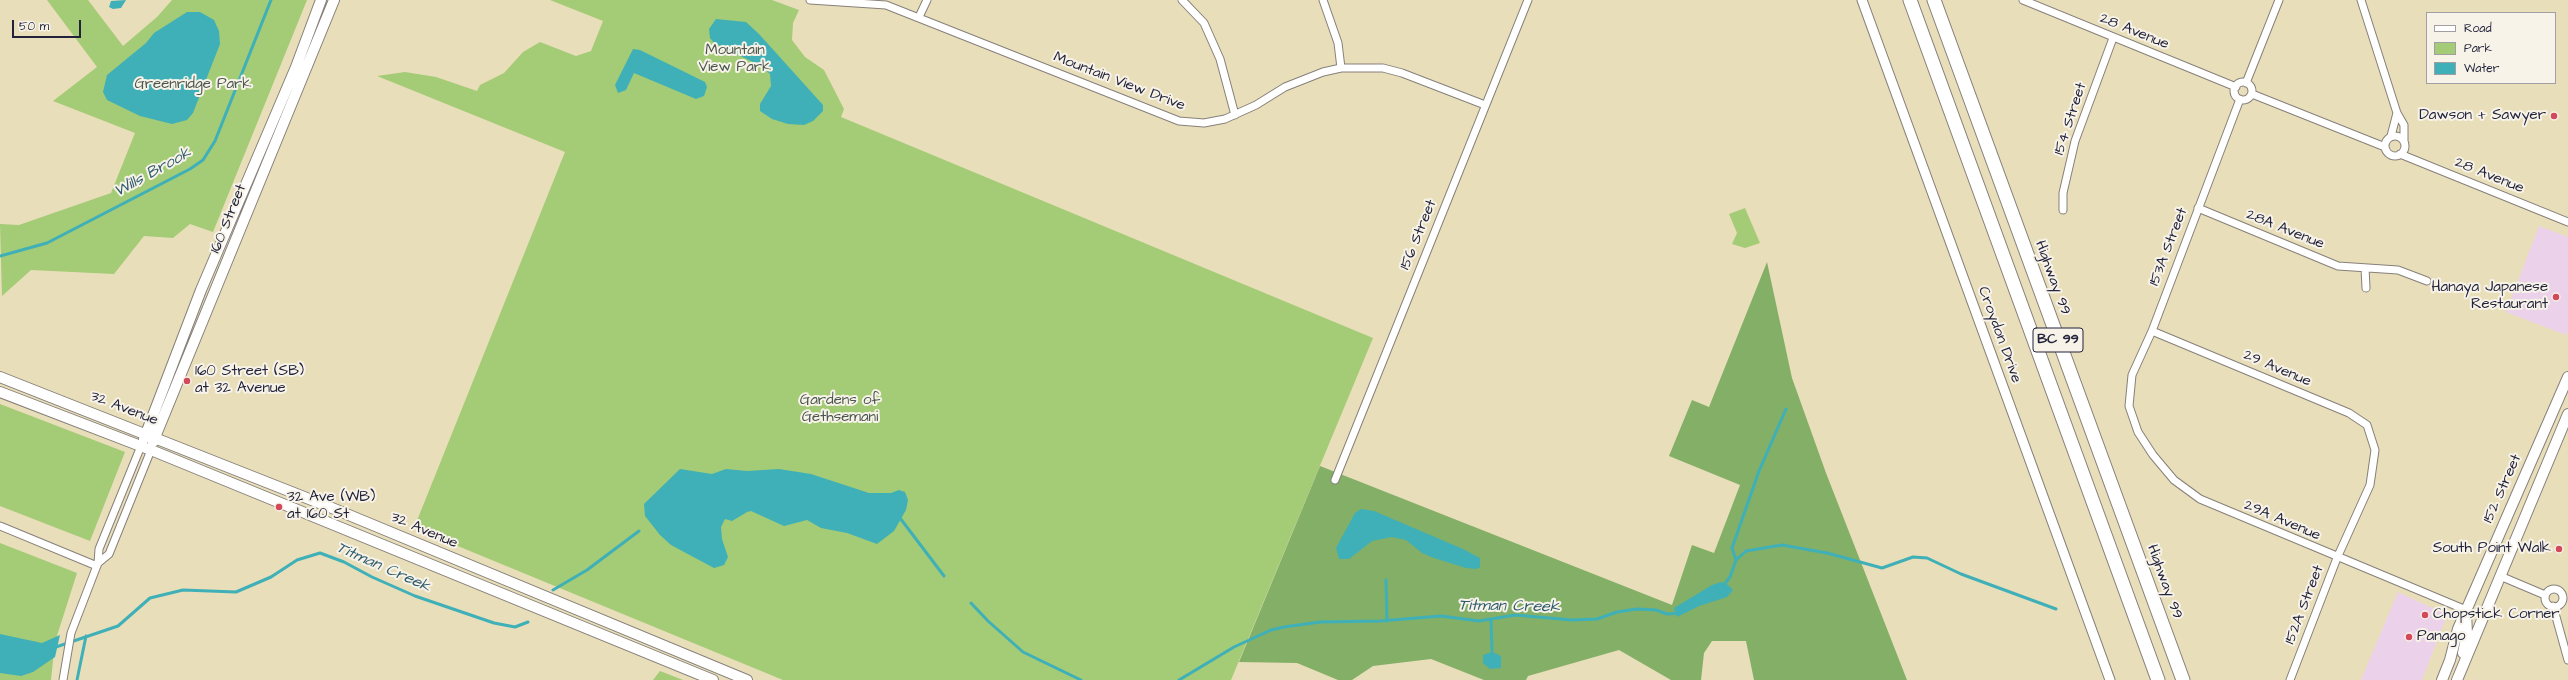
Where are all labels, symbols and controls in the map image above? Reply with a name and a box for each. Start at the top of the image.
street label: 28 Avenue [2097,10,2171,54]
scale bar [14,12,83,38]
legend [2426,12,2556,84]
text: 50 m [19,18,49,35]
text: Road [2464,20,2492,37]
text: Park [2464,40,2492,57]
park label: Mountain View Park [699,42,771,77]
street label: Mountain View Drive [1051,49,1187,115]
text: Water [2464,60,2499,77]
park label: Greenridge Park [134,76,252,94]
street label: 154 Street [2051,81,2091,157]
place label: Dawson + Sawyer [2419,107,2546,125]
marker: Dawson + Sawyer [2549,111,2559,121]
water label: Wills Brook [111,144,195,202]
street label: 28 Avenue [2452,154,2526,198]
street label: 160 Street [207,182,251,256]
street label: 156 Street [1397,197,1441,273]
street label: 153A Street [2146,205,2192,289]
street label: 28A Avenue [2243,206,2327,254]
street label: Highway 99 [2030,238,2074,318]
place label: Hanaya Japanese Restaurant [2431,279,2548,314]
street label: Croydon Drive [1973,284,2025,386]
marker: Hanaya Japanese Restaurant [2551,292,2561,302]
road number: BC 99 [2033,328,2083,352]
street label: 29 Avenue [2240,347,2314,391]
place label: 160 Street (SB) at 32 Avenue [195,363,304,398]
marker: 160 Street (SB) at 32 Avenue [182,376,192,386]
street label: 32 Avenue [88,388,160,430]
park label: Gardens of Gethsemani [800,392,880,427]
street label: 152 Street [2480,452,2526,526]
place label: 32 Ave (WB) at 160 St [287,489,375,524]
street label: 29A Avenue [2241,497,2323,545]
marker: 32 Ave (WB) at 160 St [274,502,284,512]
street label: 32 Avenue [388,509,460,553]
water label: Titman Creek [333,539,433,597]
place label: South Point Walk [2433,540,2551,558]
street label: Highway 99 [2142,542,2186,622]
marker: South Point Walk [2554,544,2564,554]
street label: 152A Street [2282,563,2328,647]
water label: Titman Creek [1458,597,1560,617]
place label: Chopstick Corner [2433,606,2560,624]
marker: Chopstick Corner [2420,610,2430,620]
place label: Panago [2417,628,2466,646]
marker: Panago [2404,632,2414,642]

